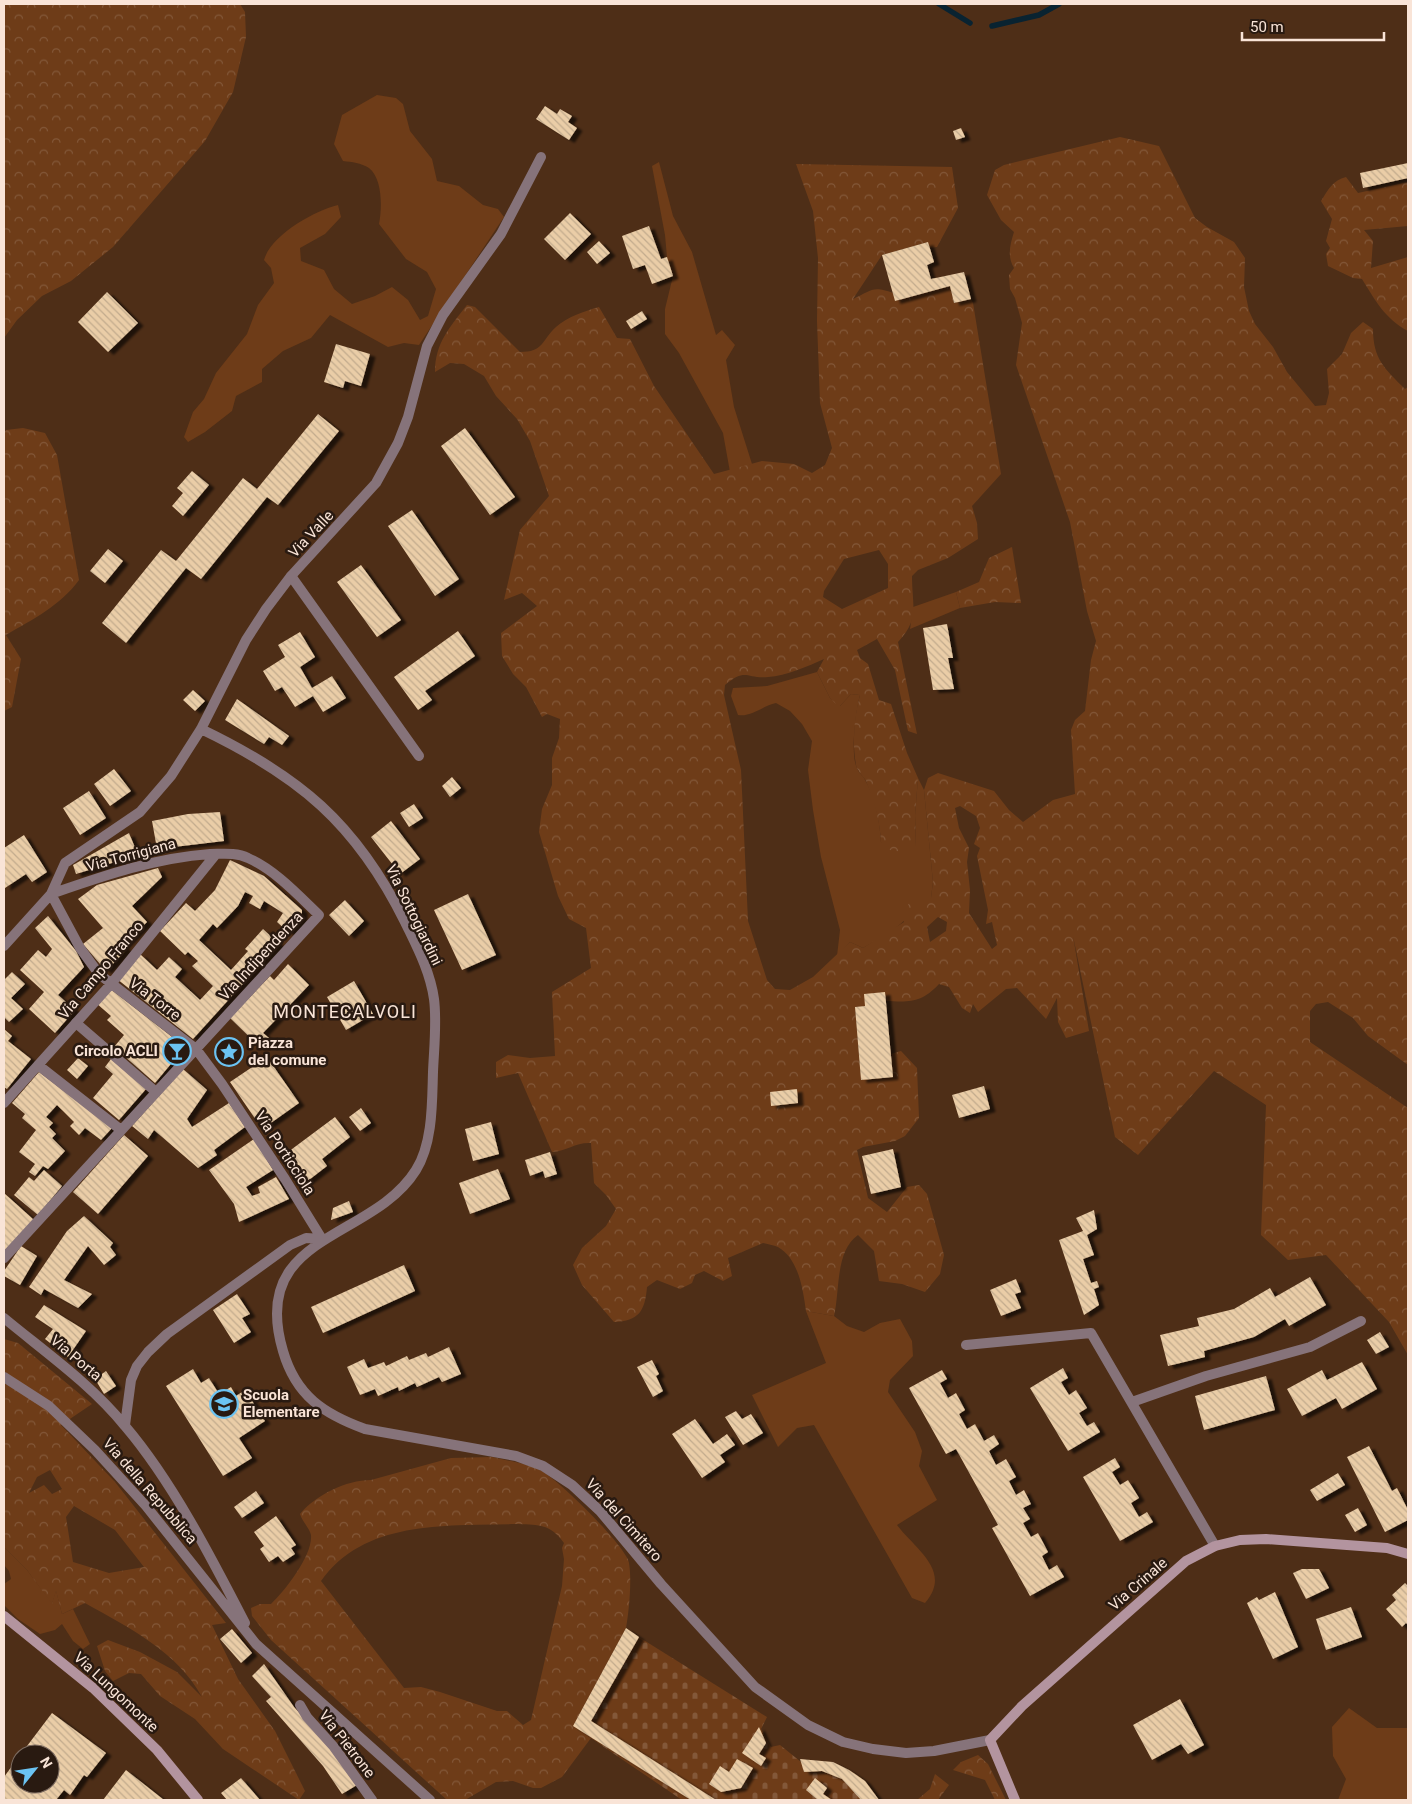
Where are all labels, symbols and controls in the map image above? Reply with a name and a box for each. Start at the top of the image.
scale bar [1242,10,1384,42]
text: 50 m [1250,18,1284,36]
street label: Via Valle [285,507,337,561]
street label: Via Torrigiana [84,834,178,876]
street label: Via Sottogiardini [382,862,446,968]
street label: Via Indipendenza [215,908,307,1004]
street label: Via Campo Franco [55,917,147,1023]
street label: Via Torre [126,974,184,1024]
district label: MONTECALVOLI [273,1001,417,1022]
place label: Piazza del comune [248,1034,326,1069]
bar icon: Circolo ACLI [162,1036,192,1066]
place icon: Piazza del comune [214,1037,244,1067]
place label: Circolo ACLI [74,1042,158,1060]
street label: Via Porticciola [251,1108,319,1198]
street label: Via Porta [47,1331,105,1385]
place label: Scuola Elementare [243,1386,320,1421]
school or university icon: Scuola Elementare [209,1389,239,1419]
street label: Via della Repubblica [99,1434,201,1548]
street label: Via del Cimitero [582,1475,666,1565]
street label: Via Crinale [1105,1554,1171,1614]
street label: Via Lungomonte [70,1648,162,1736]
street label: Via Pietrone [315,1707,379,1781]
north arrow [10,1744,60,1794]
text: N [37,1754,56,1771]

